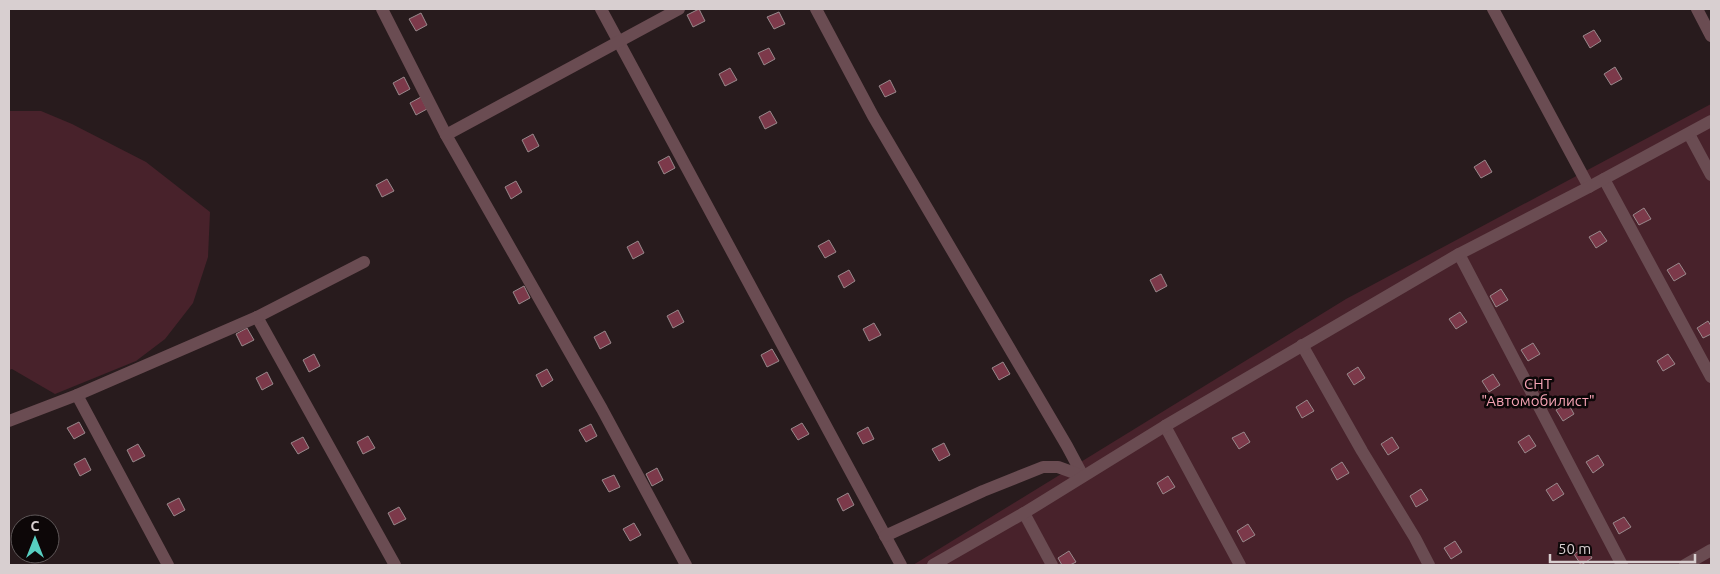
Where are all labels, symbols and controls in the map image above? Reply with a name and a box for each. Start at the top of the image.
park label: СНТ "Автомобилист" [1481,375,1595,409]
north arrow [10,514,60,564]
text: С [31,518,40,534]
scale bar [1550,532,1695,564]
text: 50 m [1558,540,1591,557]

